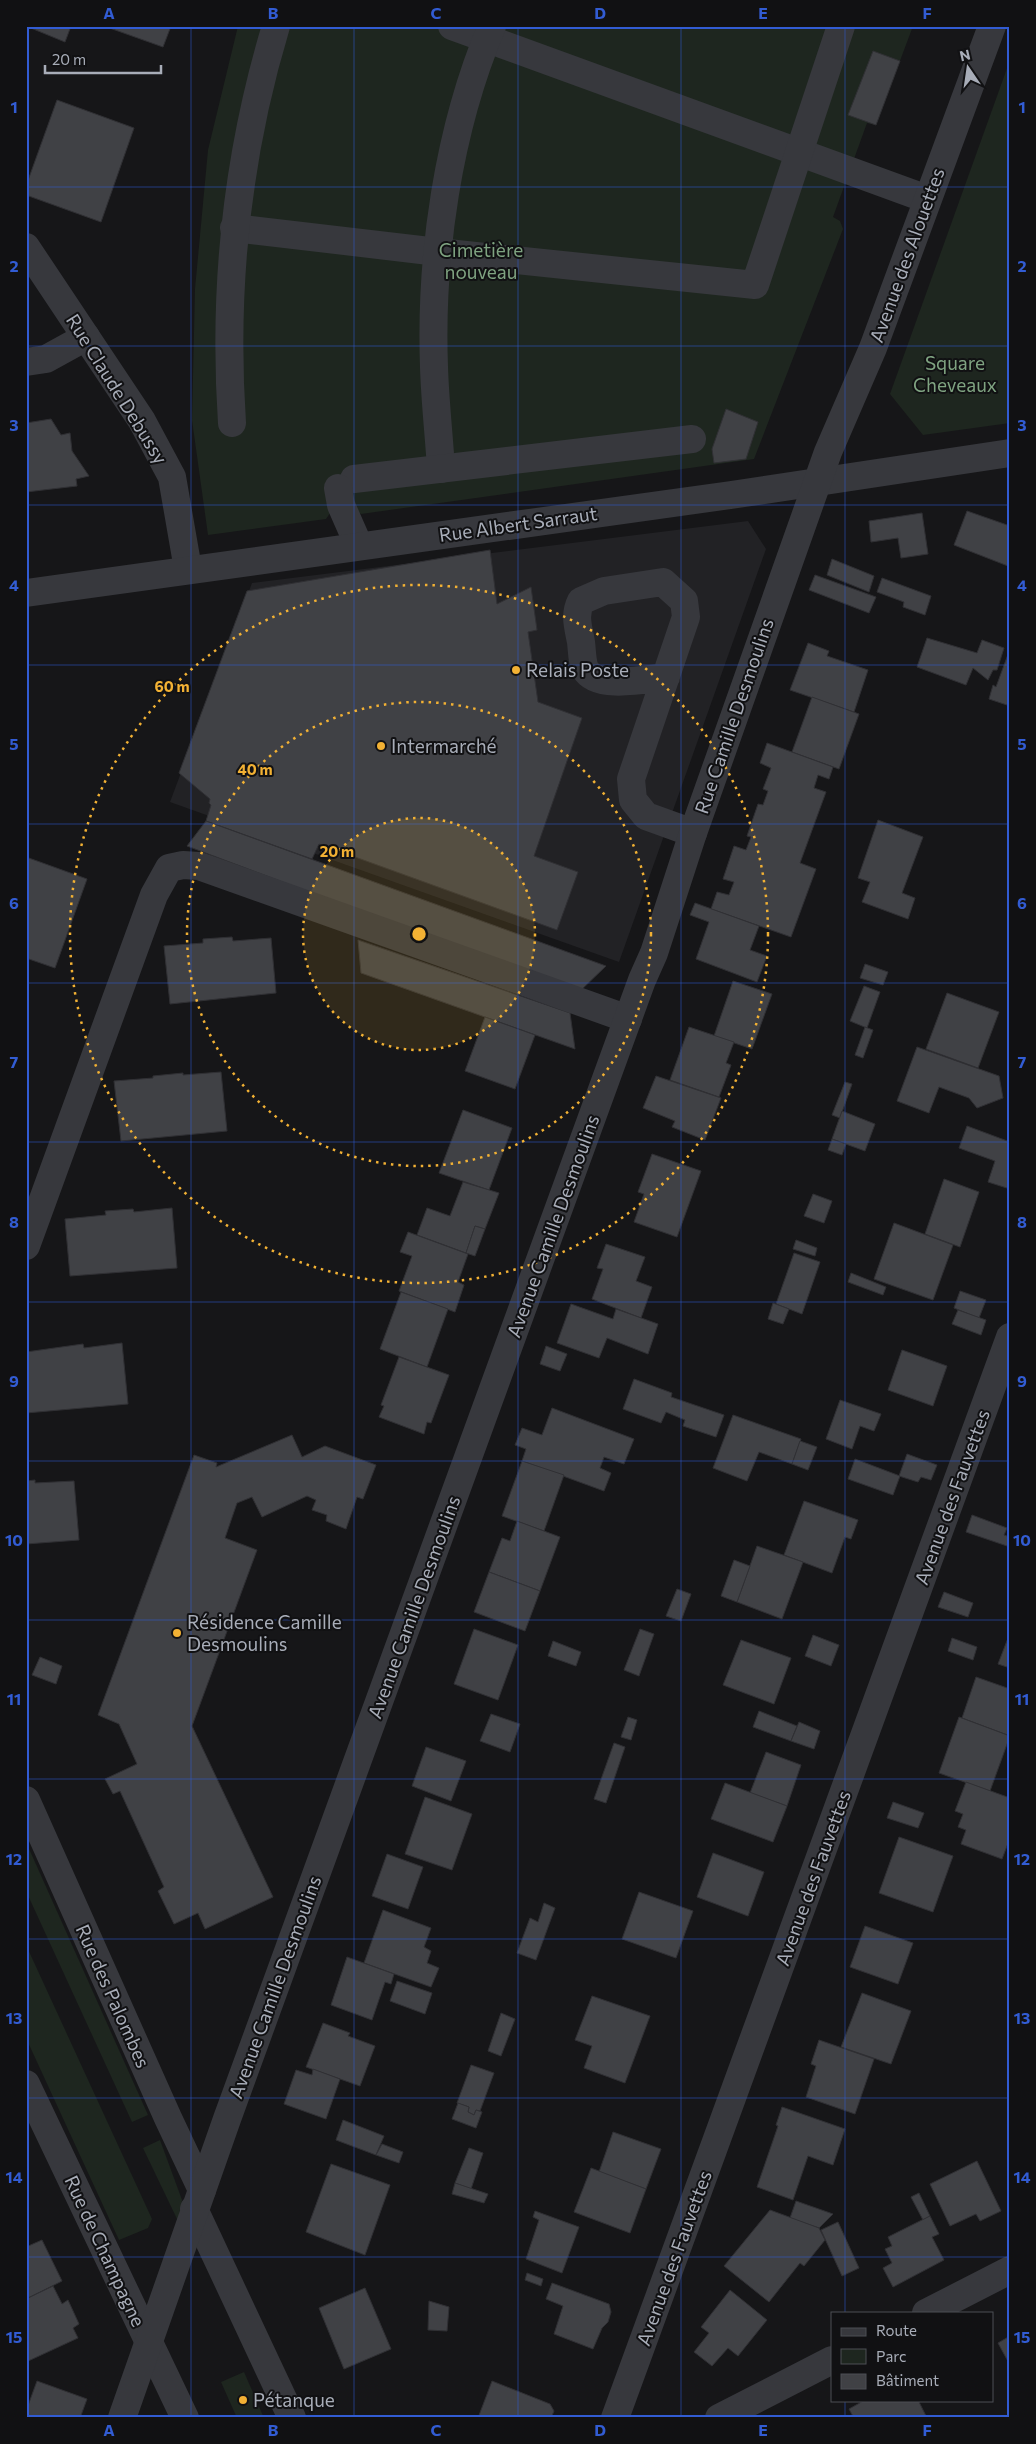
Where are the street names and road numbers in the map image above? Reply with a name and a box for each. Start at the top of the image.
street label: Avenue des Alouettes [864,164,949,345]
street label: Rue Claude Debussy [62,309,173,468]
street label: Rue Albert Sarraut [437,501,599,546]
street label: Rue Camille Desmoulins [689,615,778,817]
street label: Avenue Camille Desmoulins [502,1111,604,1340]
street label: Avenue des Fauvettes [909,1406,994,1588]
street label: Avenue Camille Desmoulins [363,1492,465,1721]
street label: Avenue des Fauvettes [770,1787,855,1969]
street label: Avenue Camille Desmoulins [224,1872,326,2101]
street label: Rue des Palombes [71,1920,155,2071]
street label: Avenue des Fauvettes [631,2167,716,2349]
street label: Rue de Champagne [60,2171,151,2330]

